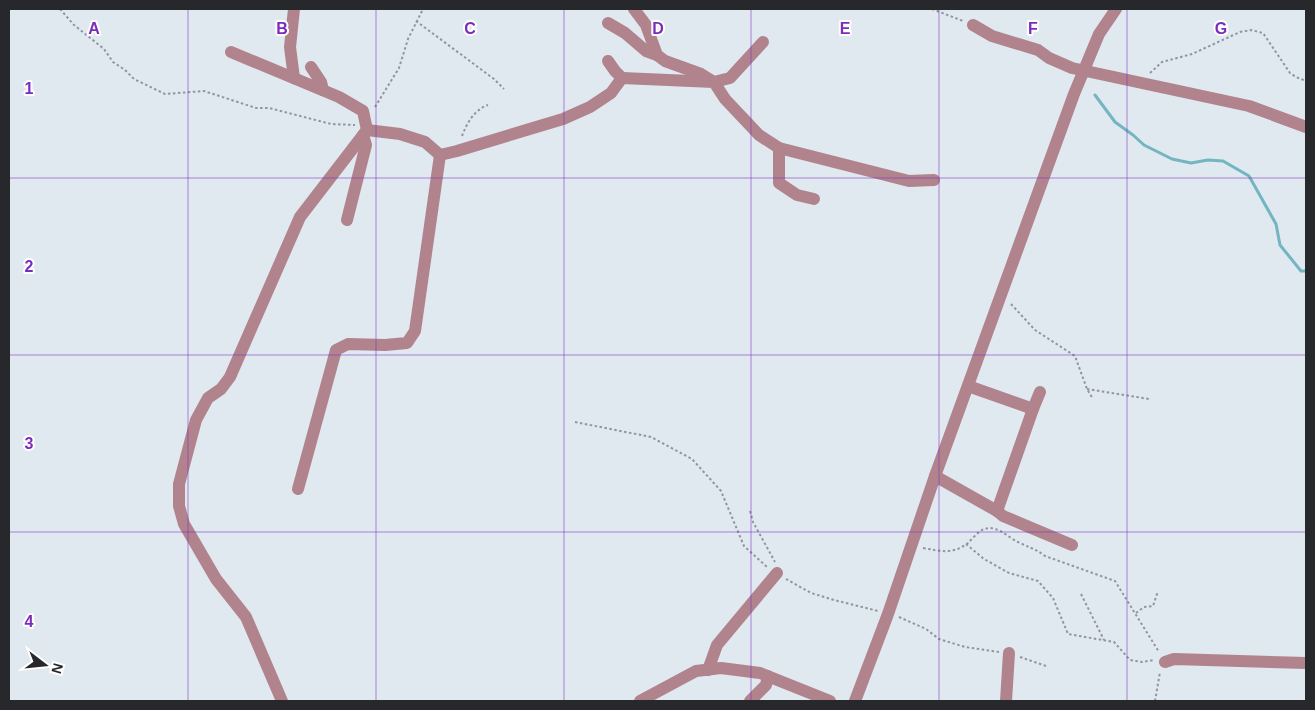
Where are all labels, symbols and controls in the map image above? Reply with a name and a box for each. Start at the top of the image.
text: A [88,20,100,37]
text: B [276,20,288,37]
text: C [464,20,476,37]
text: D [652,20,664,37]
text: E [840,20,851,37]
text: F [1028,20,1038,37]
text: G [1215,20,1227,37]
text: 1 [25,80,34,97]
text: 2 [25,258,34,275]
text: 3 [25,435,34,452]
text: 4 [25,613,34,630]
north arrow [20,640,70,690]
text: N [48,662,67,676]

